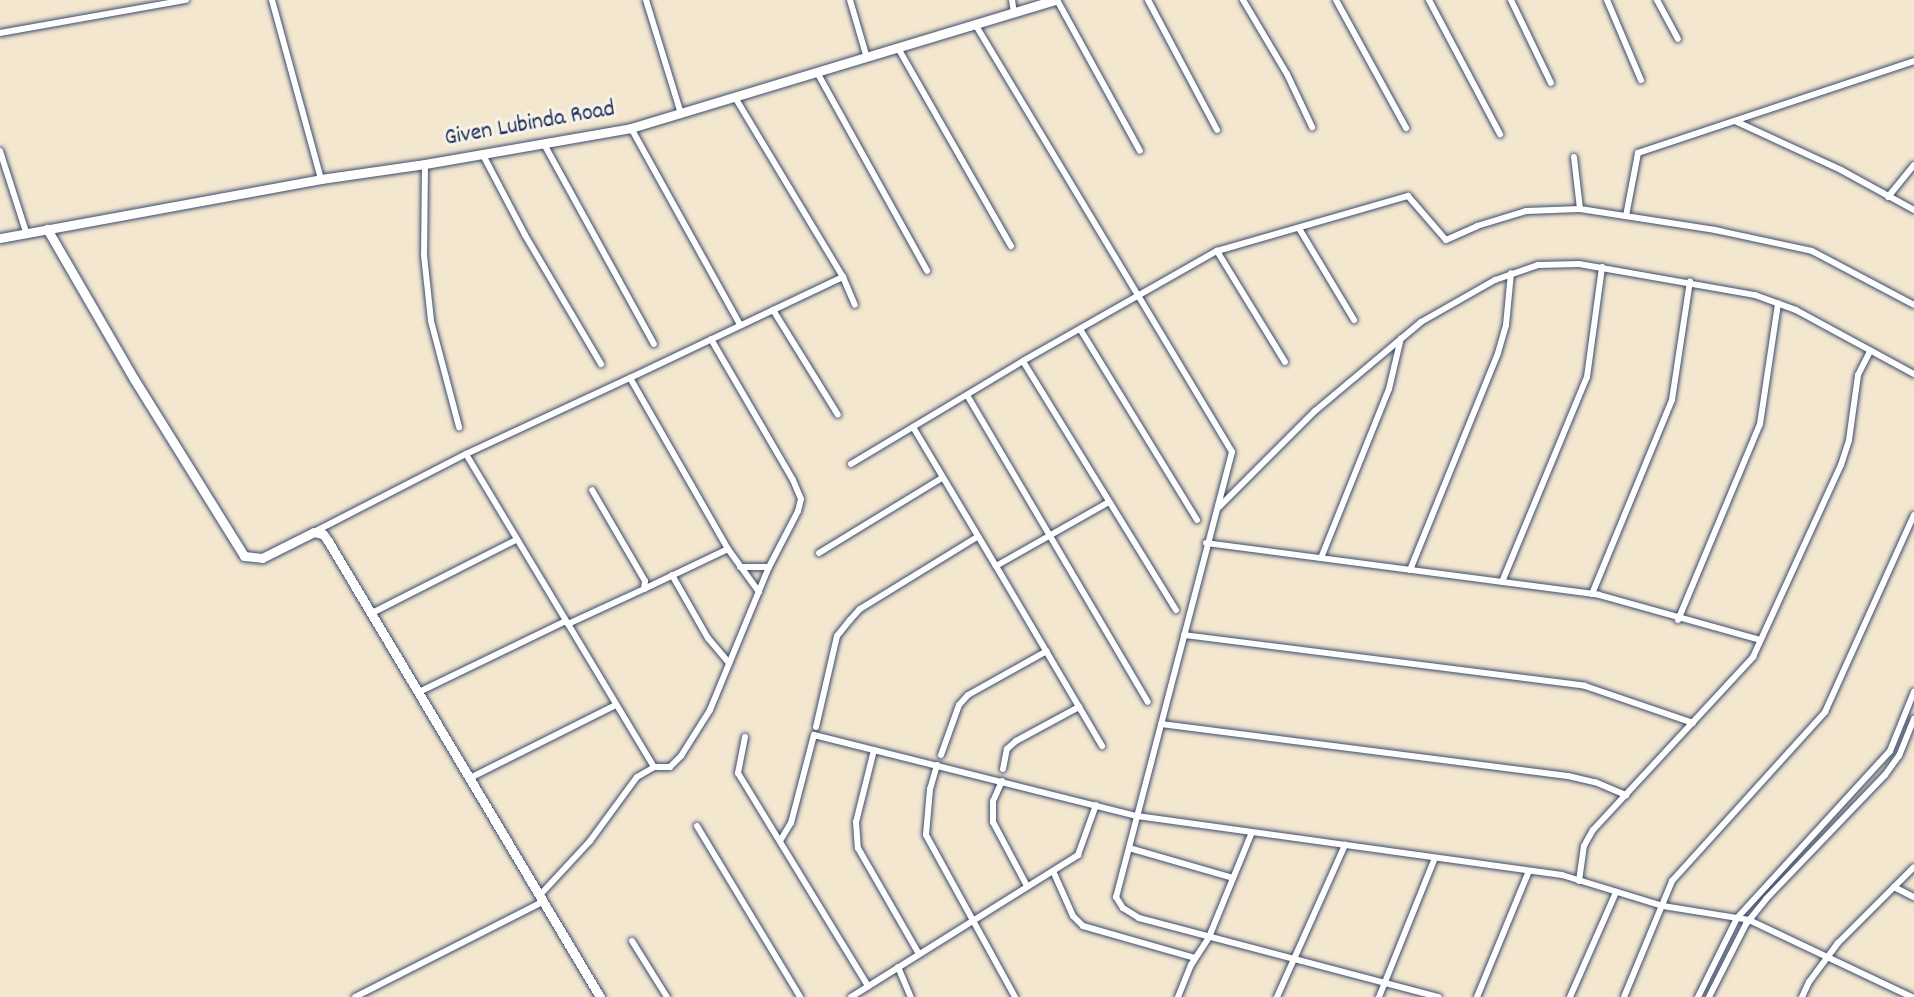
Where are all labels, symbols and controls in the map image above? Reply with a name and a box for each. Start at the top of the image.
street label: Given Lubinda Road [443,96,617,154]

